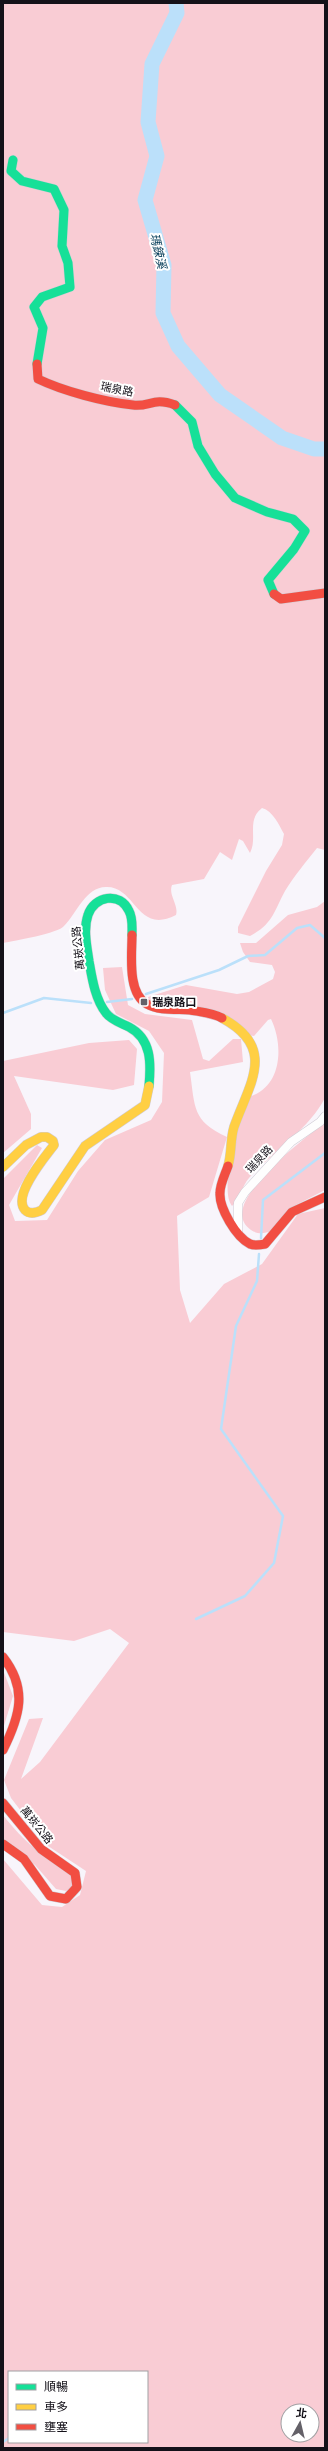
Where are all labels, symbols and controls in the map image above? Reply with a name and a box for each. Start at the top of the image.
water label: 瑪鋉溪 [147,232,169,272]
street label: 瑞泉路 [100,380,134,398]
street label: 萬崁公路 [70,925,86,971]
place label: 瑞泉路口 [152,996,196,1008]
marker: 瑞泉路口 [139,997,149,1007]
street label: 瑞泉路 [243,1143,275,1175]
street label: 萬崁公路 [18,1804,56,1846]
legend [8,2371,148,2443]
text: 順暢 [44,2380,68,2394]
text: 車多 [44,2400,68,2414]
north arrow [280,2403,320,2443]
text: 北 [295,2406,308,2420]
text: 壅塞 [44,2420,68,2434]

